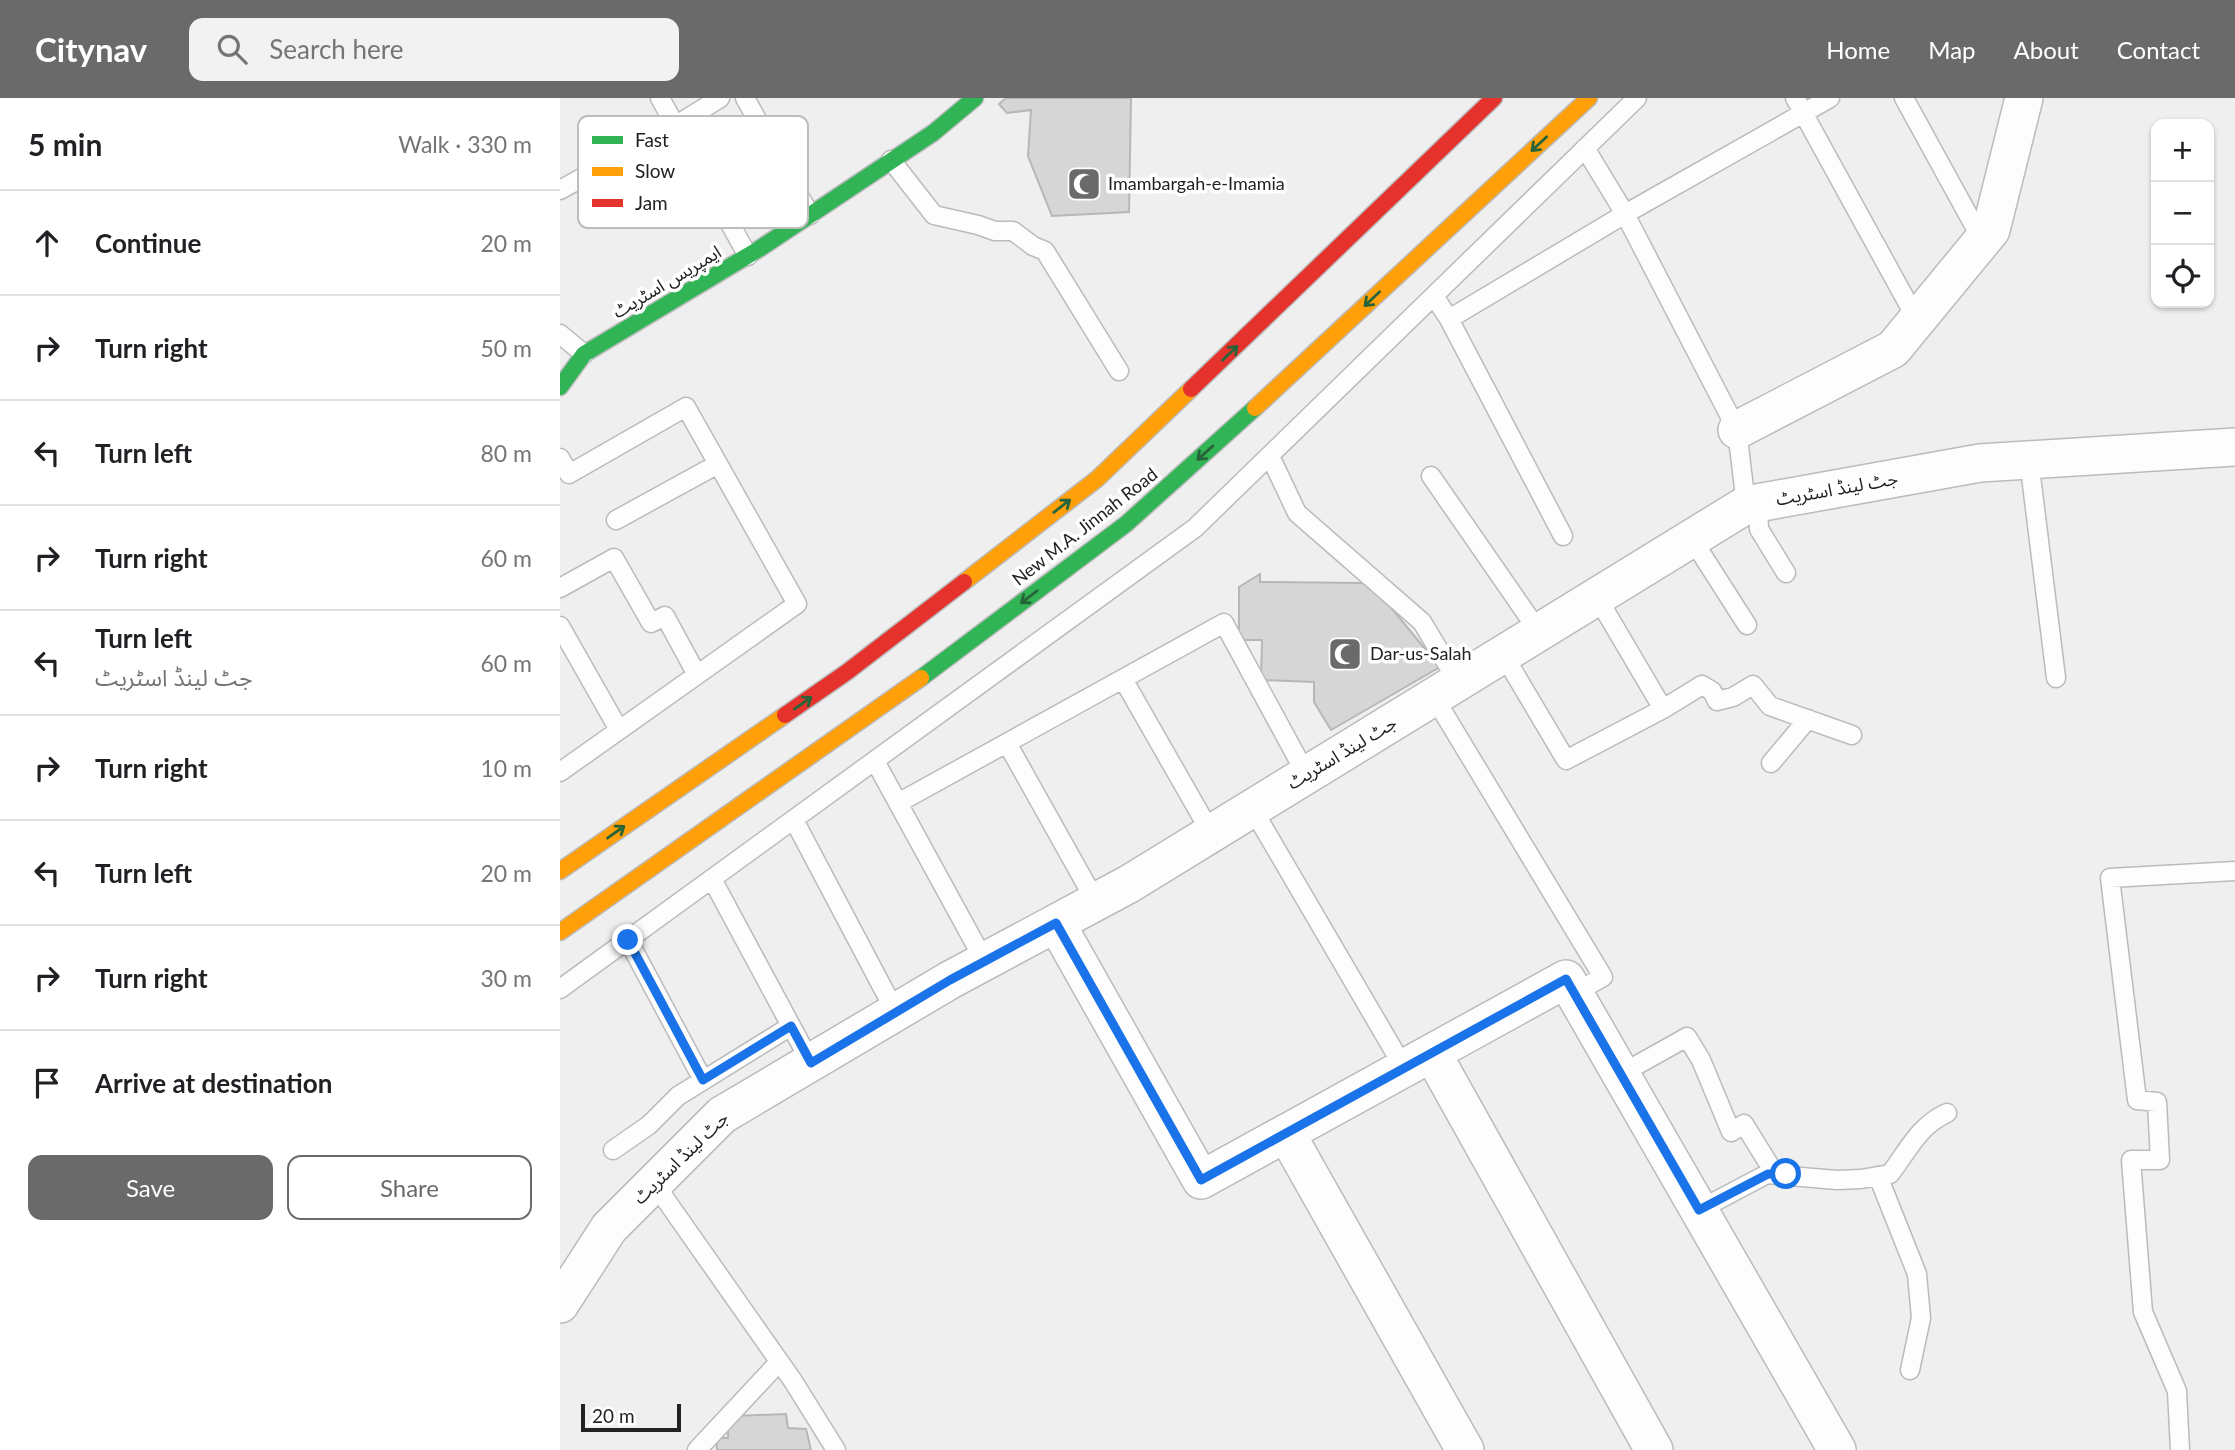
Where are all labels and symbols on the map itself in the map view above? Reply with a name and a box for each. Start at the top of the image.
legend [578,116,808,228]
text: Fast [635,128,669,151]
one-way arrow [1531,136,1548,153]
text: Slow [635,159,675,182]
mosque icon: Imambargah-e-Imamia [1065,165,1103,203]
place label: Imambargah-e-Imamia [1108,172,1285,194]
text: Jam [635,191,668,214]
street label: ایمپریس اسٹریٹ [608,240,725,323]
one-way arrow [1364,290,1382,307]
one-way arrow [1222,344,1239,361]
one-way arrow [1196,445,1214,461]
street label: New M.A. Jinnah Road [1007,463,1161,590]
street label: جٹ لینڈ اسٹریٹ [1774,466,1900,511]
one-way arrow [1053,498,1071,513]
one-way arrow [1020,589,1039,604]
mosque icon: Dar-us-Salah [1326,635,1364,673]
place label: Dar-us-Salah [1370,642,1472,664]
one-way arrow [793,696,812,710]
street label: جٹ لینڈ اسٹریٹ [1283,711,1401,794]
one-way arrow [606,825,625,839]
route end [612,924,643,955]
street label: جٹ لینڈ اسٹریٹ [628,1107,733,1209]
route start [1770,1158,1801,1189]
scale bar [581,1401,681,1433]

